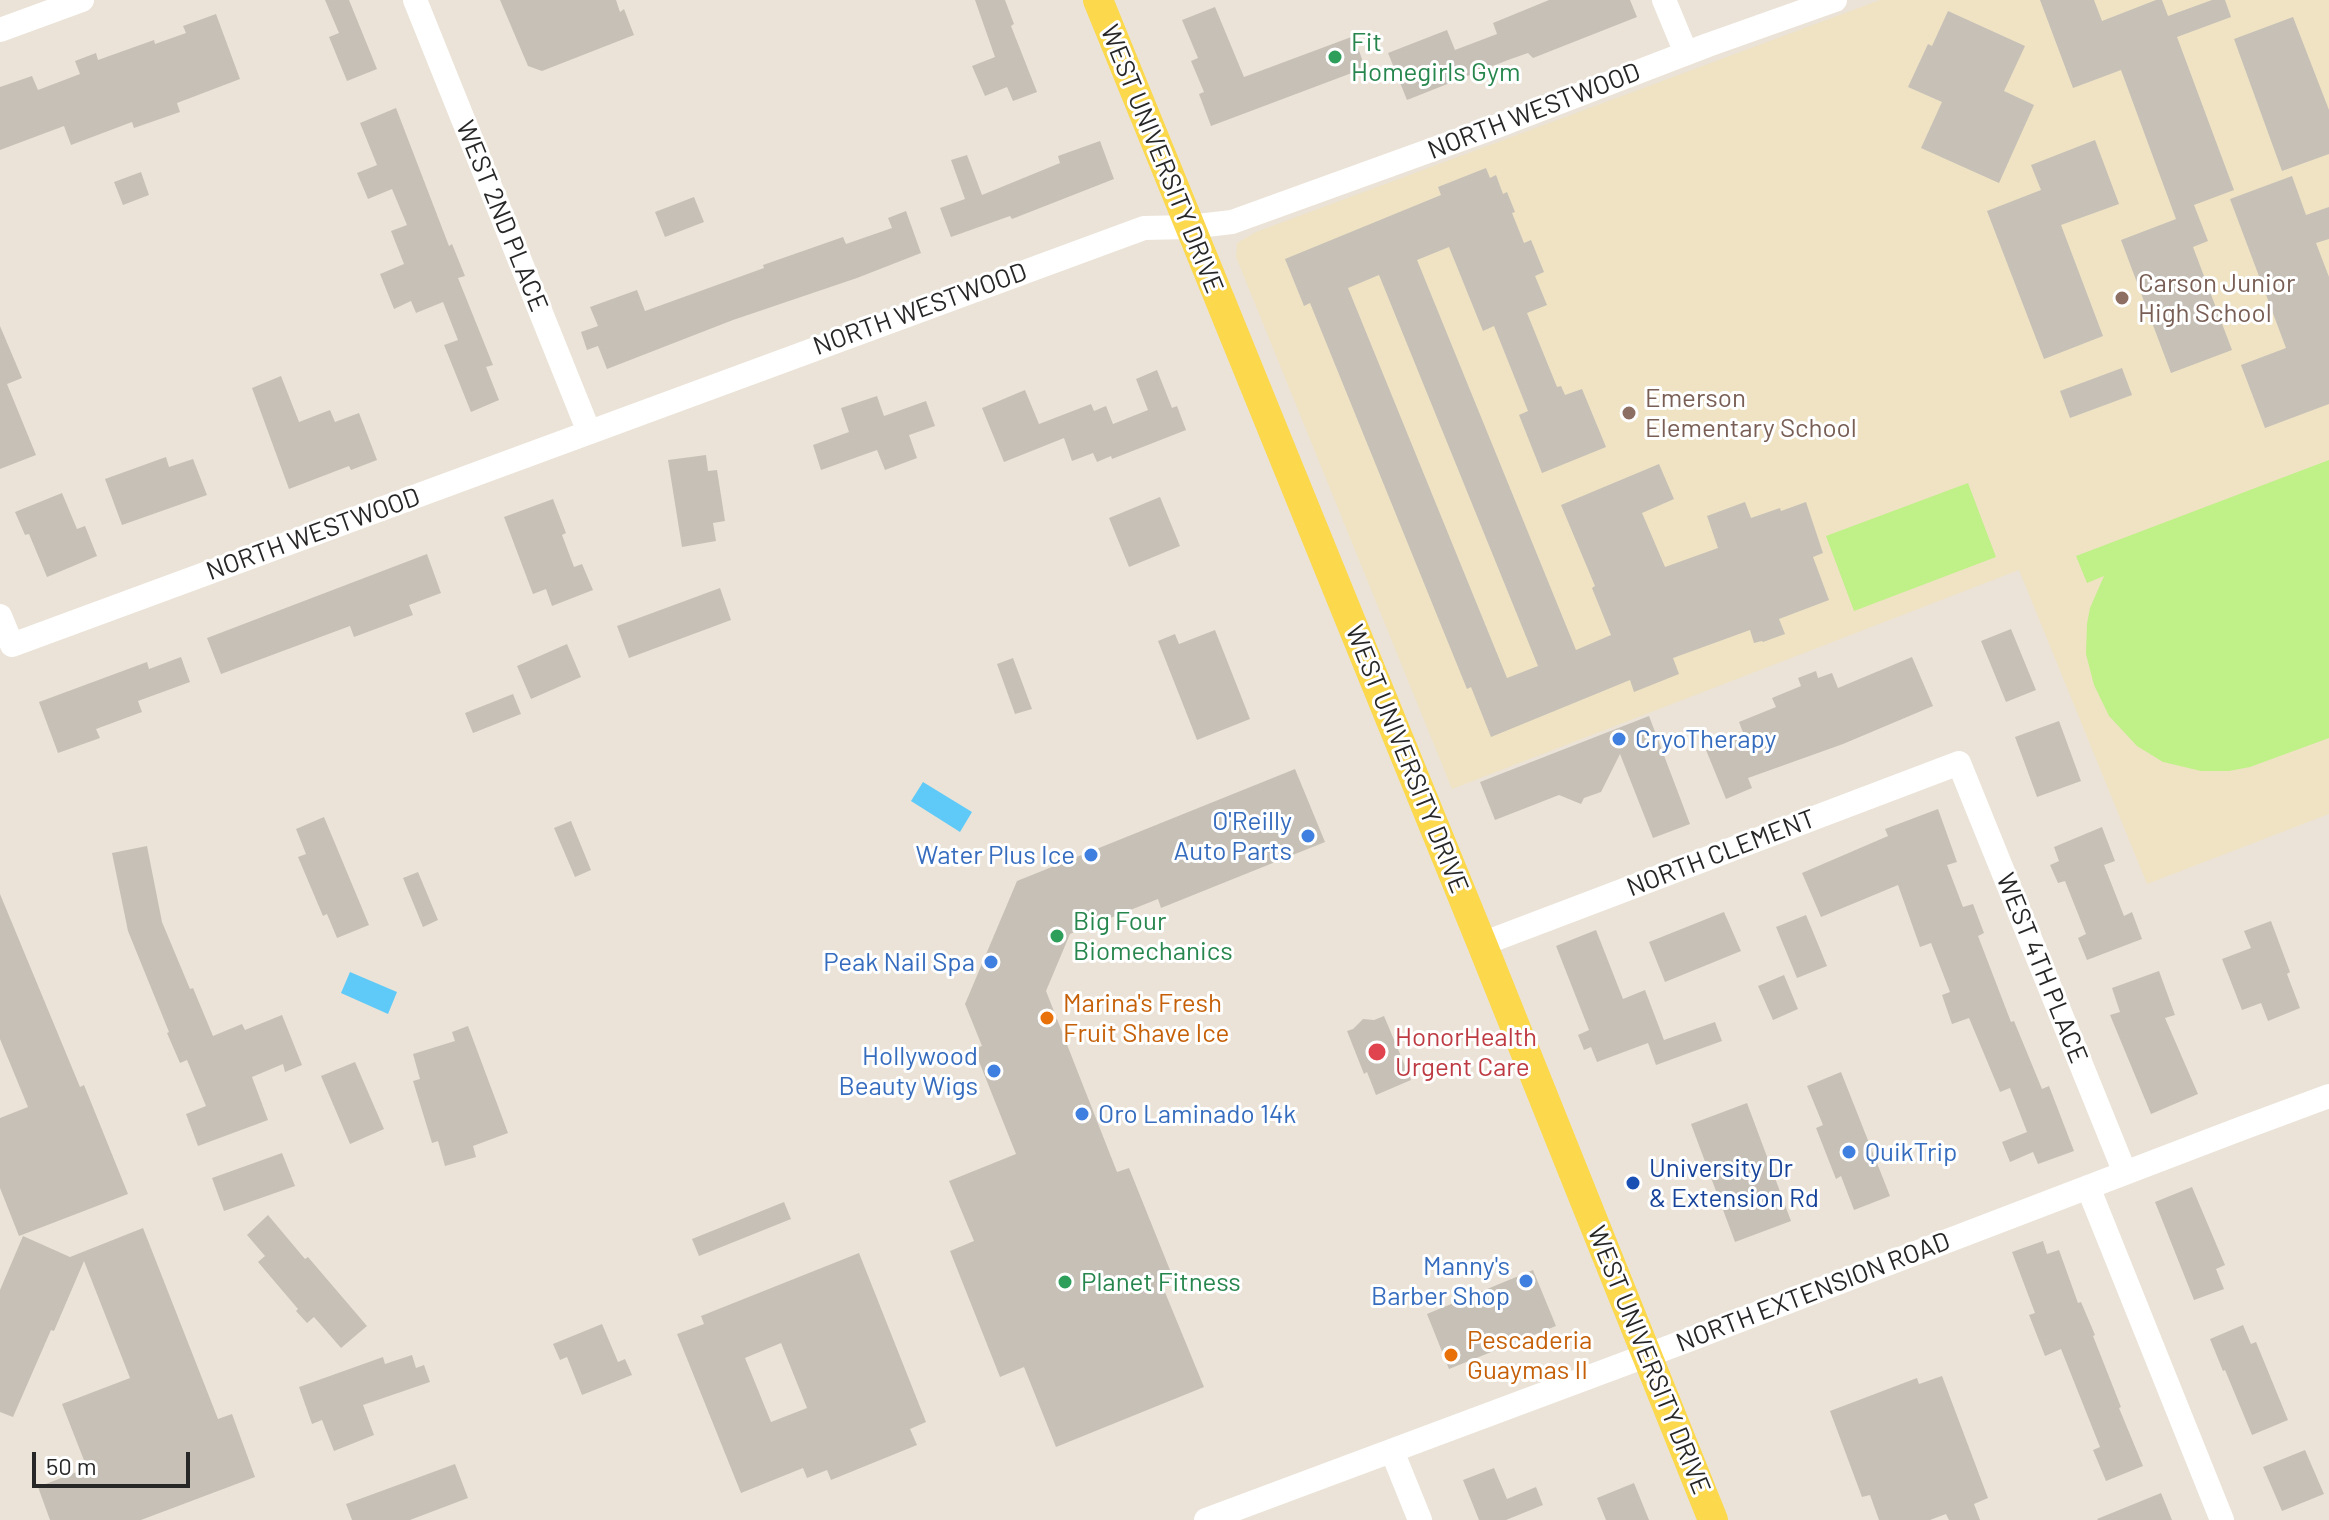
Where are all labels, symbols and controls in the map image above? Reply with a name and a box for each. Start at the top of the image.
street label: WEST UNIVERSITY DRIVE [1094,20,1230,298]
place label: Fit Homegirls Gym [1351,26,1520,88]
marker: Fit Homegirls Gym [1326,48,1344,66]
street label: NORTH WESTWOOD [1423,56,1645,166]
street label: WEST 2ND PLACE [449,116,555,316]
street label: NORTH WESTWOOD [809,256,1031,362]
place label: Carson Junior High School [2138,267,2295,328]
marker: Carson Junior High School [2113,289,2131,307]
place label: Emerson Elementary School [1645,382,1857,444]
marker: Emerson Elementary School [1620,404,1638,422]
street label: NORTH WESTWOOD [202,481,424,587]
street label: WEST UNIVERSITY DRIVE [1339,620,1475,898]
place label: CryoTherapy [1635,723,1777,755]
marker: CryoTherapy [1610,730,1628,748]
street label: NORTH CLEMENT [1622,803,1820,903]
place label: O'Reilly Auto Parts [1173,805,1292,866]
marker: O'Reilly Auto Parts [1299,827,1317,845]
place label: Water Plus Ice [916,839,1075,871]
marker: Water Plus Ice [1082,846,1100,864]
street label: WEST 4TH PLACE [1990,868,2094,1068]
place label: Big Four Biomechanics [1073,905,1233,966]
marker: Big Four Biomechanics [1048,927,1066,945]
place label: Peak Nail Spa [823,946,975,978]
marker: Peak Nail Spa [982,953,1000,971]
place label: Marina's Fresh Fruit Shave Ice [1063,987,1229,1048]
marker: Marina's Fresh Fruit Shave Ice [1038,1009,1056,1027]
place label: HonorHealth Urgent Care [1395,1021,1537,1082]
place label: Hollywood Beauty Wigs [838,1040,978,1102]
marker: HonorHealth Urgent Care [1366,1041,1388,1063]
marker: Hollywood Beauty Wigs [985,1062,1003,1080]
place label: Oro Laminado 14k [1098,1098,1296,1130]
marker: Oro Laminado 14k [1073,1105,1091,1123]
place label: QuikTrip [1865,1136,1957,1168]
marker: QuikTrip [1840,1143,1858,1161]
place label: University Dr & Extension Rd [1649,1152,1819,1214]
marker: University Dr & Extension Rd [1624,1174,1642,1192]
street label: WEST UNIVERSITY DRIVE [1581,1221,1717,1499]
street label: NORTH EXTENSION ROAD [1672,1225,1954,1359]
place label: Manny's Barber Shop [1371,1250,1510,1312]
place label: Planet Fitness [1081,1266,1241,1298]
marker: Manny's Barber Shop [1517,1272,1535,1290]
marker: Planet Fitness [1056,1273,1074,1291]
place label: Pescaderia Guaymas II [1467,1324,1592,1386]
marker: Pescaderia Guaymas II [1442,1346,1460,1364]
scale bar [36,1436,194,1486]
text: 50 m [46,1451,97,1480]

